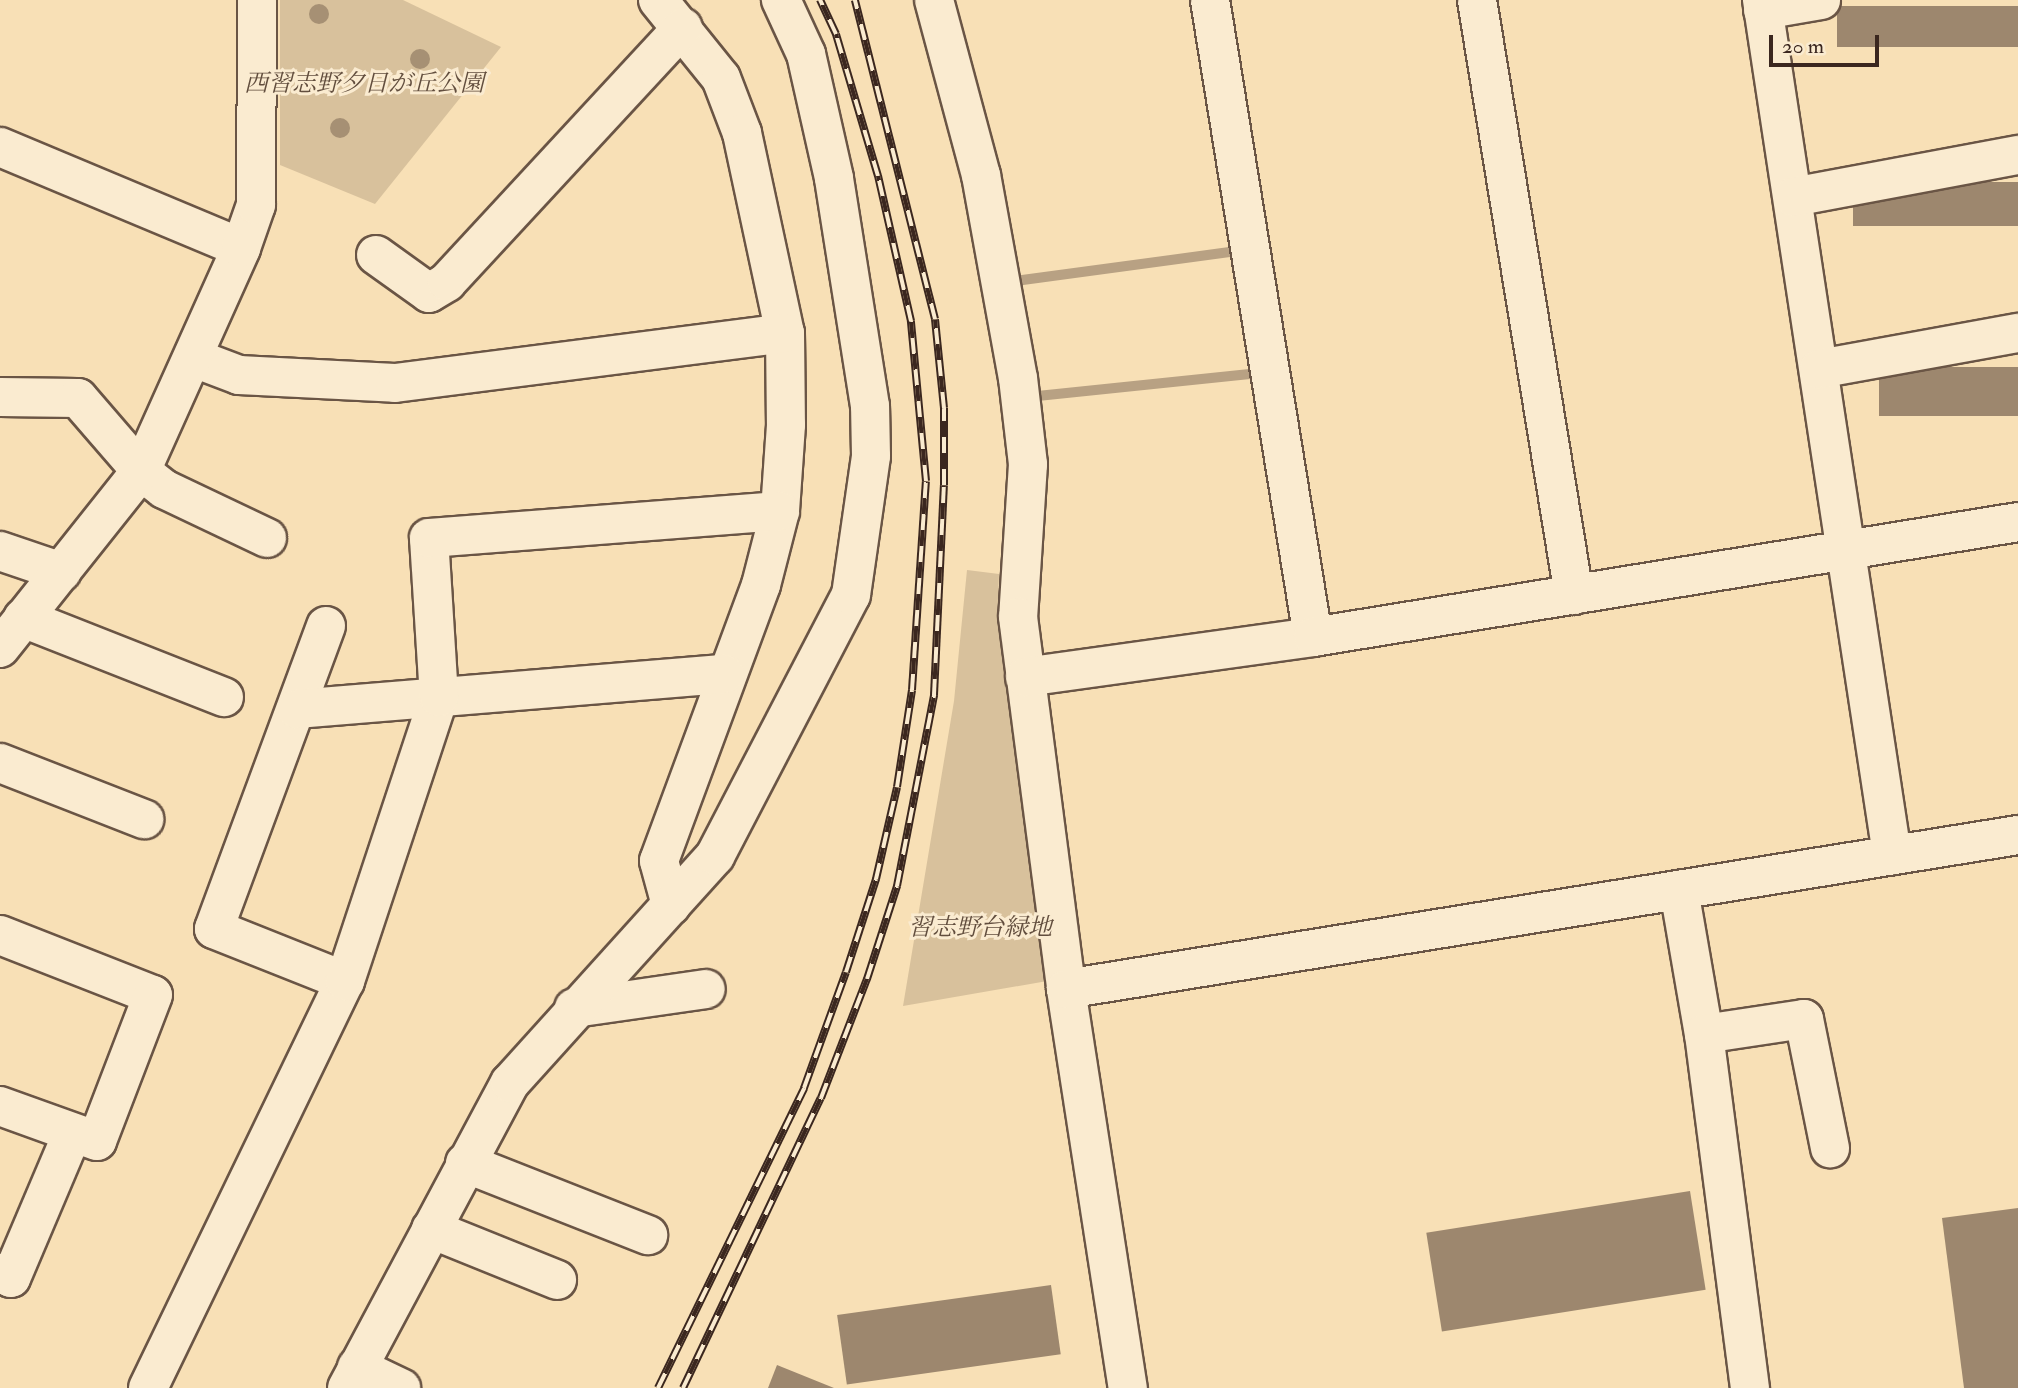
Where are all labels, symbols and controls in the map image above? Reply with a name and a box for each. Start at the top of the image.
scale bar [1773,21,1883,65]
text: 20 m [1782,33,1824,60]
park label: 西習志野夕日が丘公園 [244,70,484,98]
park label: 習志野台緑地 [908,914,1052,942]

